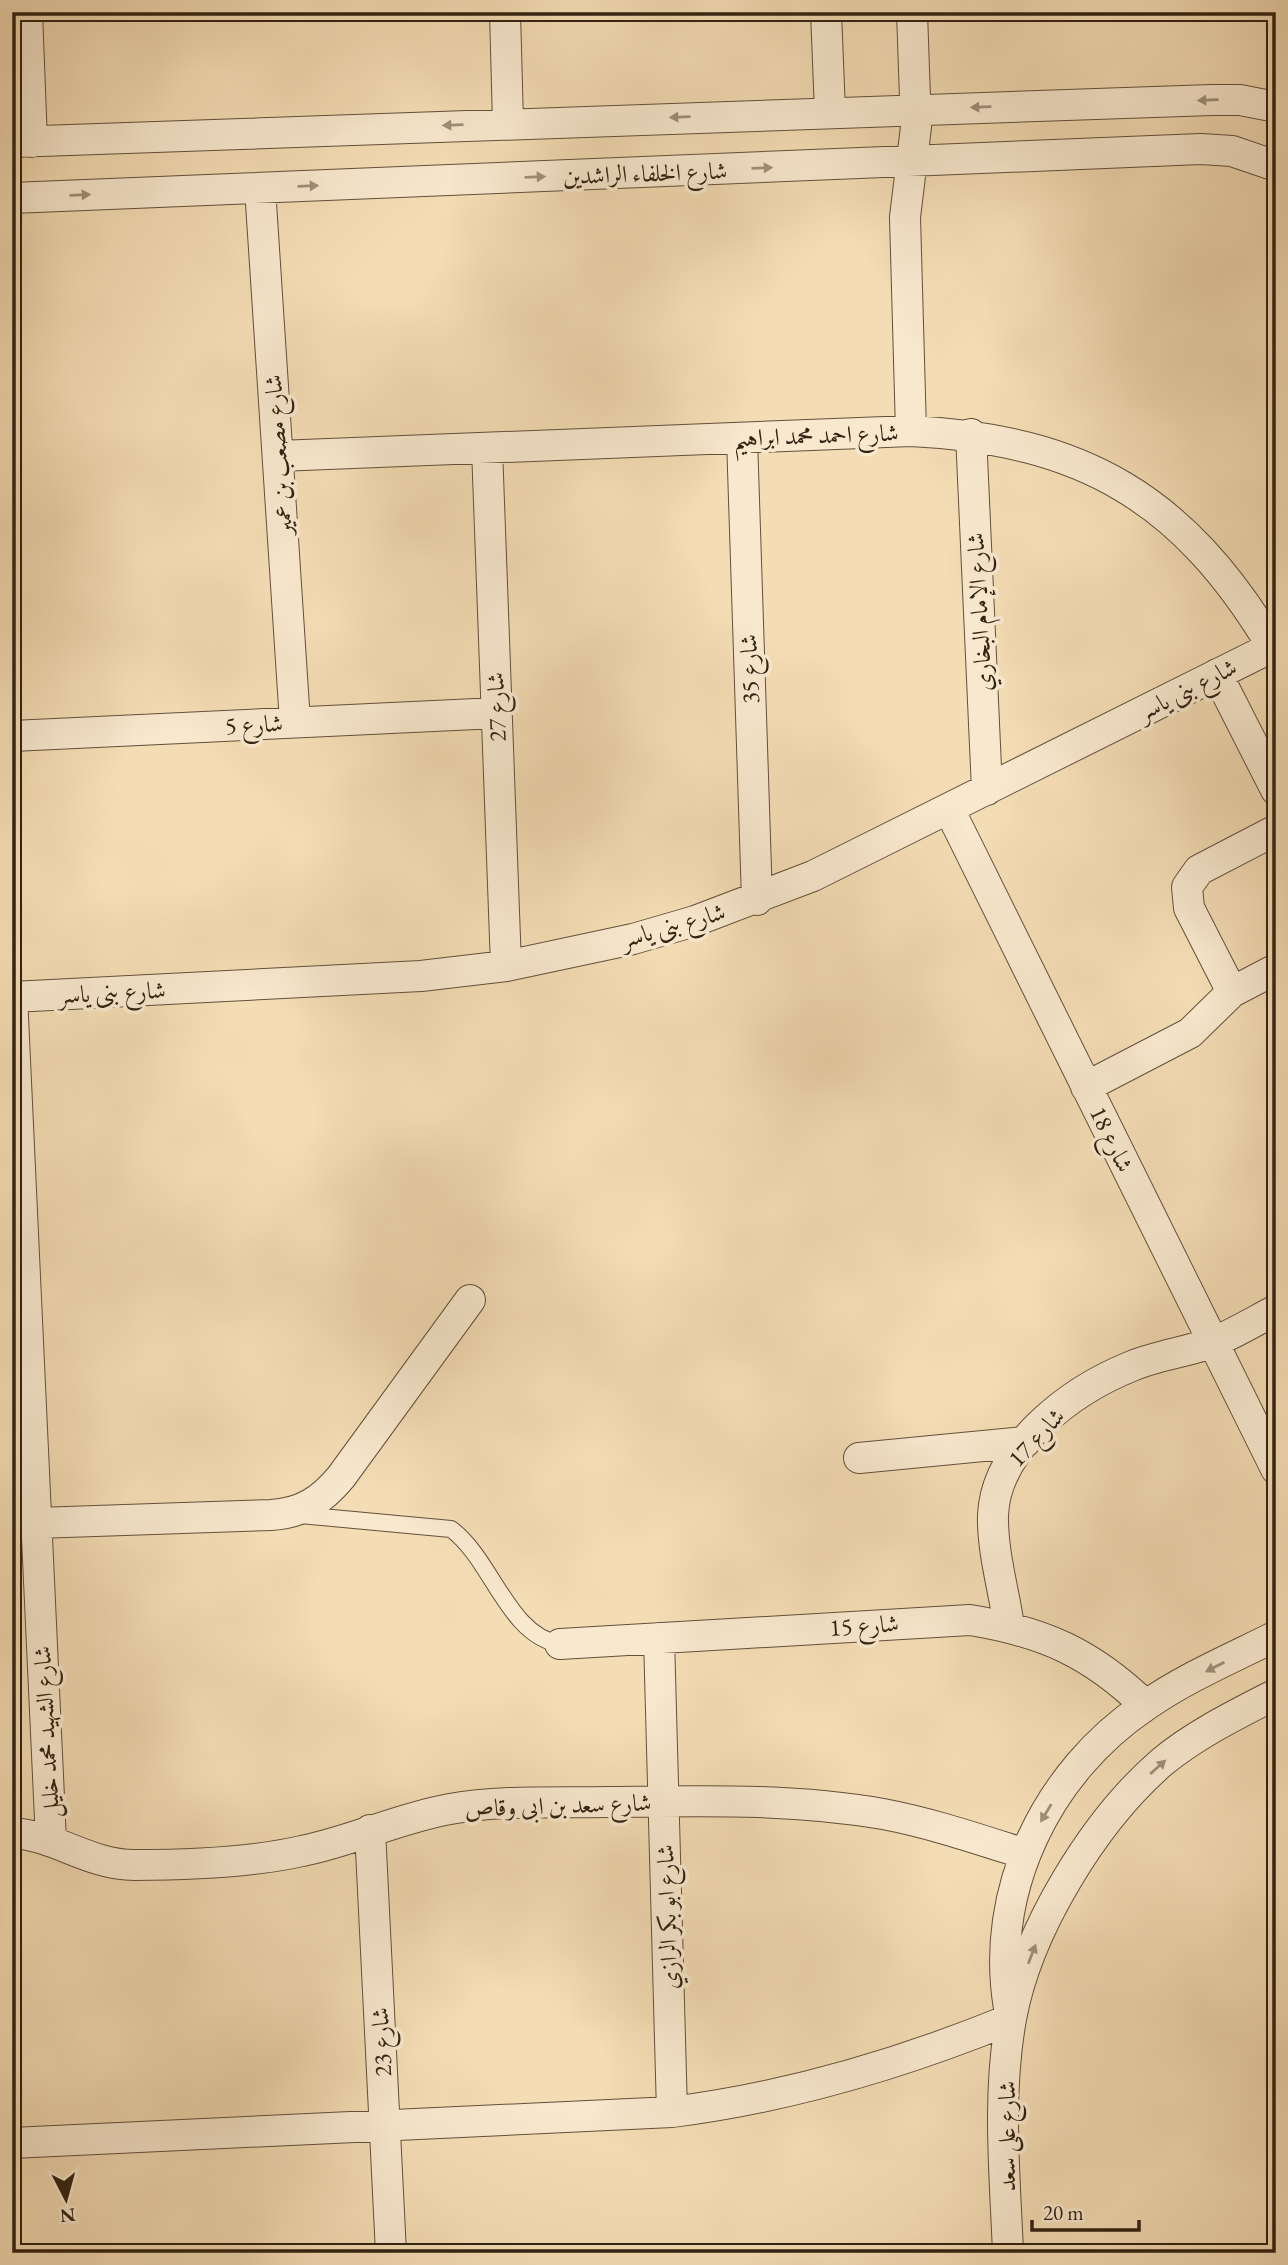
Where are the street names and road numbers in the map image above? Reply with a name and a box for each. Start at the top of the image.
street label: شارع الخلفاء الراشدين [562,155,728,196]
street label: شارع مصعب بن عمير [257,373,304,539]
street label: شارع احمد محمد ابراهيم [733,417,899,462]
street label: شارع الإمام البخاري [959,531,1005,692]
street label: شارع 35 [732,634,771,704]
street label: شارع بنى ياسر [1130,651,1244,733]
street label: شارع 27 [479,672,518,742]
street label: شارع 5 [224,707,284,746]
street label: شارع بنى ياسر [614,895,730,960]
street label: شارع بنى ياسر [55,974,167,1015]
street label: شارع 18 [1078,1101,1141,1179]
street label: شارع 17 [1001,1401,1075,1476]
street label: شارع 15 [828,1607,900,1648]
street label: شارع الشهيد محمد خليل [26,1645,71,1819]
street label: شارع سعد بن ابى وقاص [464,1786,652,1829]
street label: شارع ابو بكر الرازي [649,1844,690,1990]
street label: شارع 23 [364,2006,403,2078]
street label: شارع على سعد [991,2081,1027,2191]

